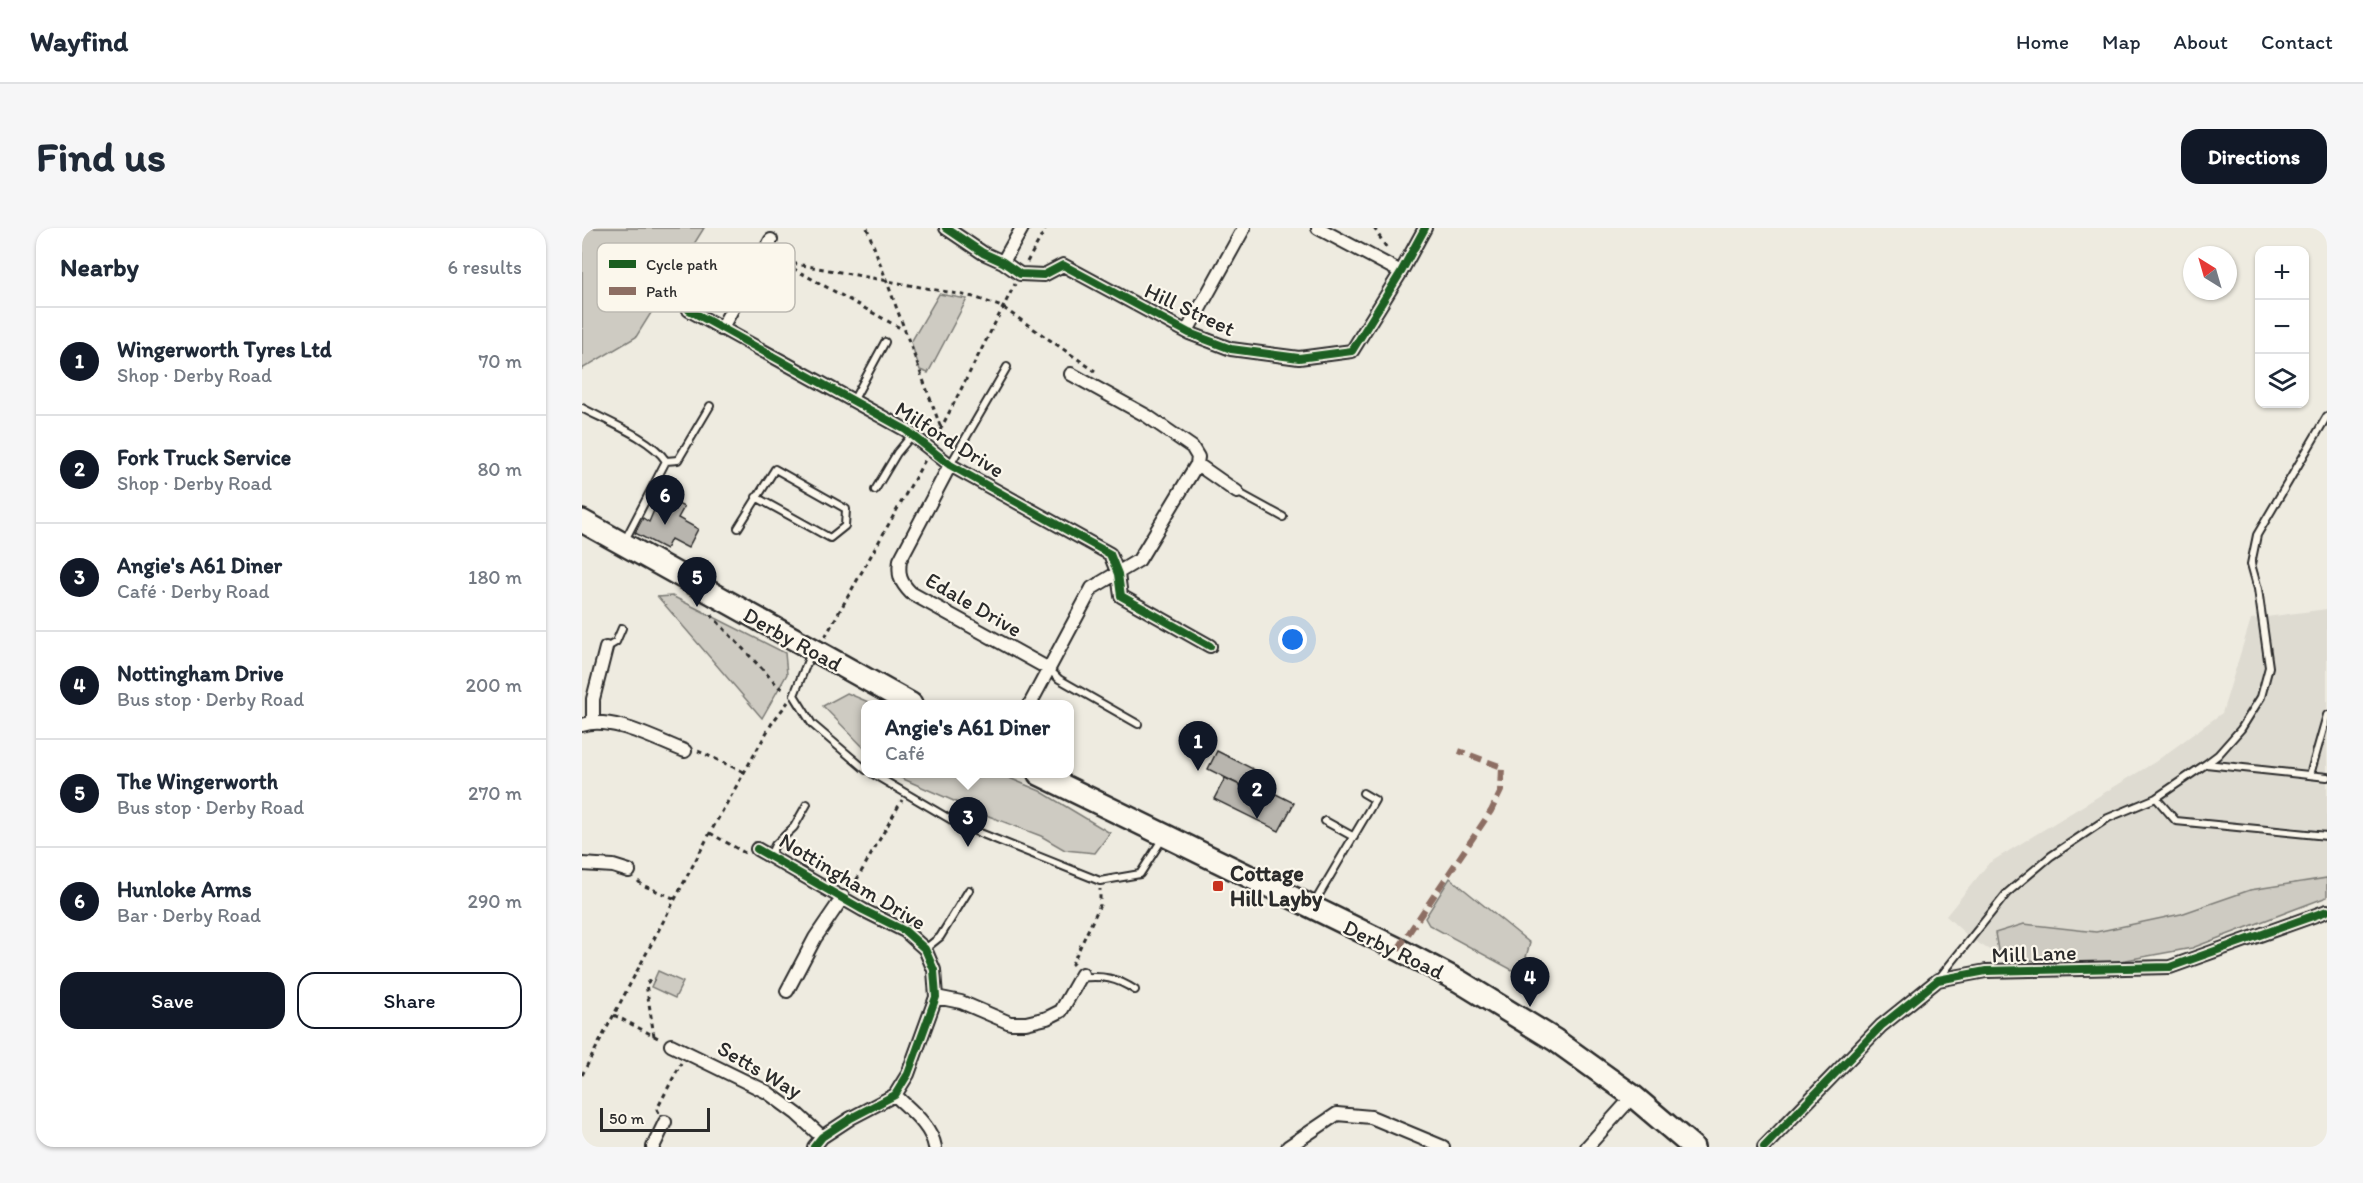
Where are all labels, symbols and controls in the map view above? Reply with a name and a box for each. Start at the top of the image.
text: Wayfind [30,24,128,58]
text: Home [2016,29,2069,54]
text: Map [2102,29,2141,54]
text: About [2174,29,2228,54]
text: Contact [2261,29,2333,54]
button: Directions [2181,129,2327,184]
text: Find us [36,131,166,182]
legend [597,243,795,312]
north arrow [2183,246,2237,300]
map controls [2255,246,2309,408]
button: + [2255,246,2309,300]
text: Nearby [60,251,139,283]
text: 6 results [448,255,522,279]
text: Cycle path [646,255,718,274]
street label: Hill Street [1140,277,1239,342]
text: Path [646,282,677,301]
button: − [2255,300,2309,354]
text: Wingerworth Tyres Ltd [117,336,332,363]
text: 1 [75,349,84,373]
text: 70 m [478,349,522,373]
button: layers [2255,354,2309,408]
text: Shop · Derby Road [117,363,272,387]
street label: Milford Drive [890,395,1009,484]
text: Fork Truck Service [117,444,291,471]
text: 2 [74,457,85,481]
text: 80 m [477,457,522,481]
text: Shop · Derby Road [117,471,272,495]
pin: 6 [646,476,685,525]
text: Angie's A61 Diner [117,552,282,579]
pin: 5 [678,558,716,607]
text: 3 [74,565,85,589]
text: 180 m [468,565,522,589]
street label: Edale Drive [921,566,1027,643]
text: Café · Derby Road [117,579,270,603]
street label: Derby Road [739,601,847,678]
your location [1278,625,1307,654]
text: Nottingham Drive [117,660,284,687]
text: 4 [73,673,86,697]
text: 200 m [466,673,522,697]
text: Bus stop · Derby Road [117,687,304,711]
popup [861,700,1074,778]
text: Angie's A61 Diner [885,714,1050,741]
pin: 1 [1178,722,1218,771]
text: Café [885,741,925,765]
text: The Wingerworth [117,768,278,795]
pin: 2 [1238,770,1276,819]
text: 5 [74,781,85,805]
text: 270 m [468,781,522,805]
text: Bus stop · Derby Road [117,795,304,819]
pin: 3 [948,798,988,847]
street label: Nottingham Drive [774,827,931,936]
place label: Cottage Hill Layby [1230,860,1323,912]
text: Hunloke Arms [117,876,252,903]
marker: Cottage Hill Layby [1211,879,1225,893]
text: 6 [74,889,85,913]
text: 290 m [467,889,522,913]
text: Bar · Derby Road [117,903,261,927]
street label: Derby Road [1339,913,1449,985]
street label: Mill Lane [1991,939,2077,968]
pin: 4 [1510,958,1550,1007]
button: Save [60,972,285,1029]
button: Share [297,972,522,1029]
street label: Setts Way [713,1034,807,1105]
scale bar [600,1105,710,1132]
text: 50 m [609,1109,644,1128]

